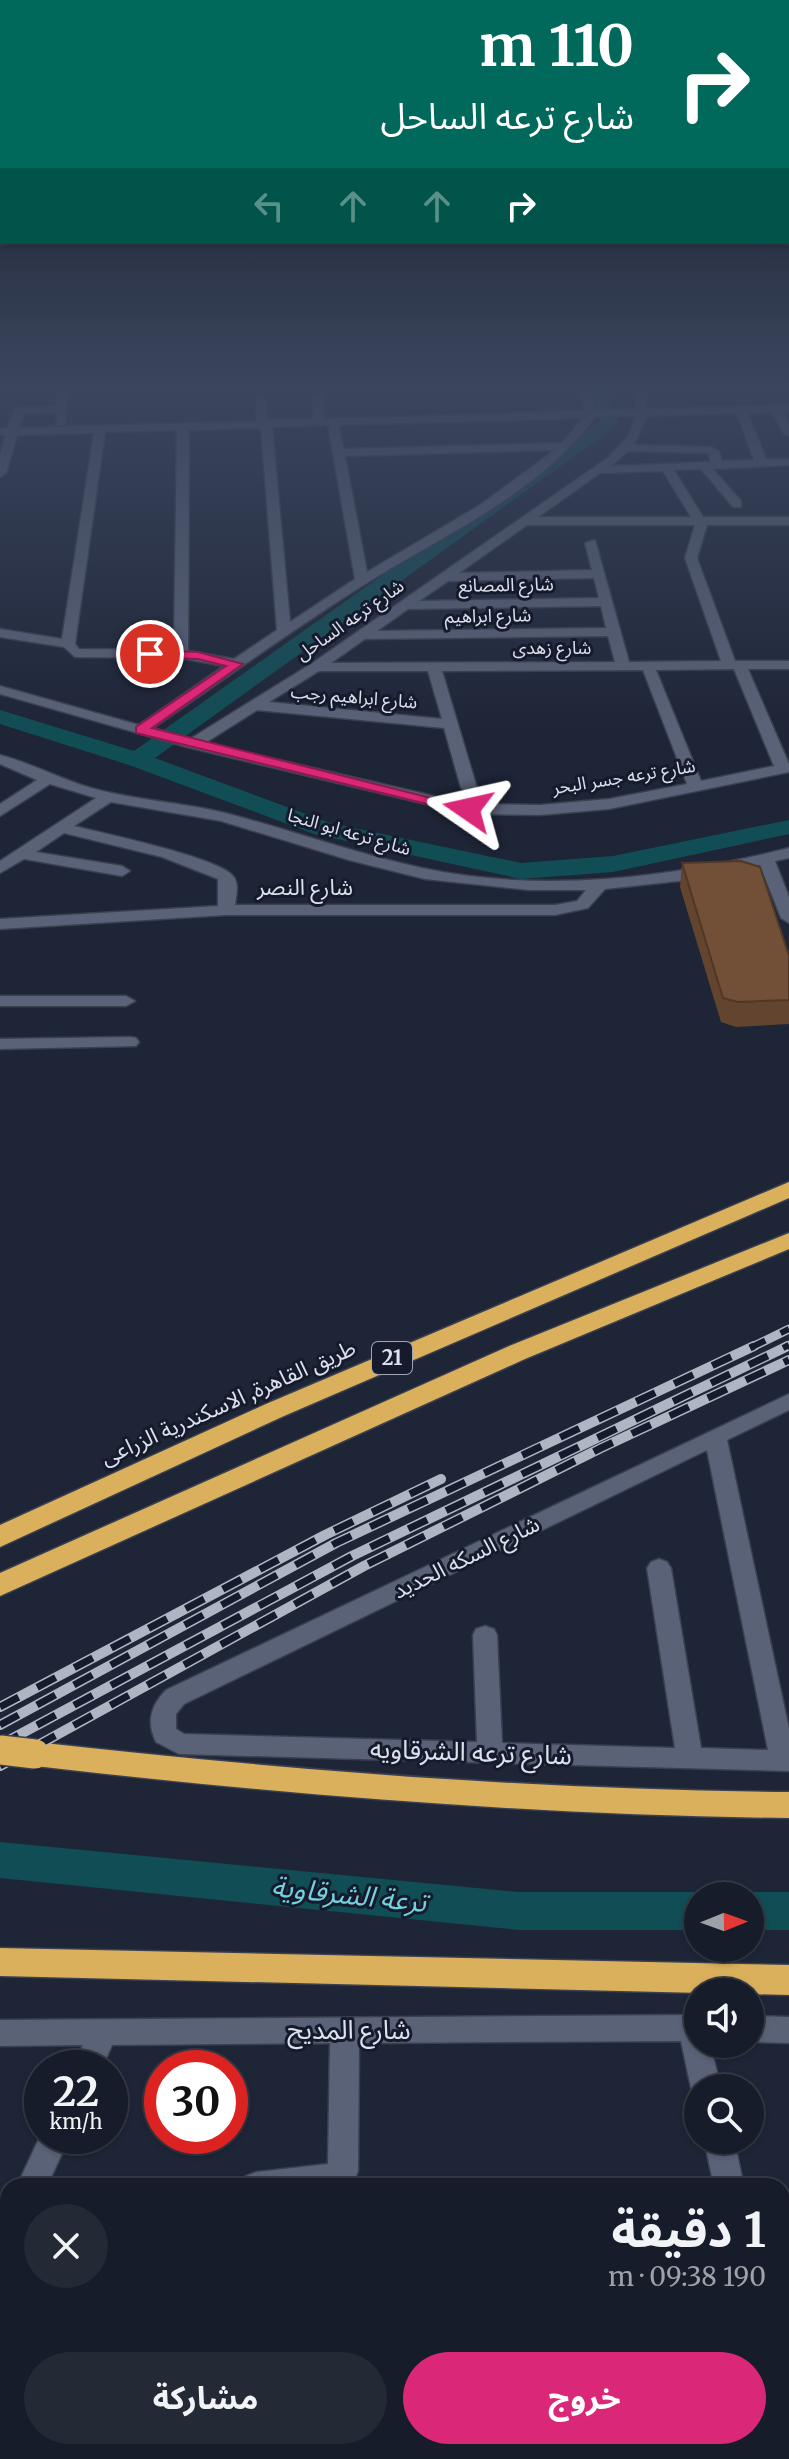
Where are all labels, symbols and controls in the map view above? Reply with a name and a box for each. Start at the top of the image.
text: 110 m [479,11,634,81]
icon: right [662,32,766,136]
text: شارع ترعه الساحل [381,94,634,139]
icon: left [247,184,291,228]
icon: ahead [331,184,375,228]
icon: ahead [415,184,459,228]
icon: right [499,184,543,228]
street label: شارع المصانع [458,572,554,600]
street label: شارع ترعه الساحل [291,574,410,668]
street label: شارع ابراهيم [444,603,532,631]
pin [116,620,184,688]
icon: arrive [128,632,172,676]
street label: شارع زهدى [513,636,591,662]
street label: شارع ابراهيم رجب [290,680,418,716]
street label: شارع ترعه جسر البحر [550,754,698,802]
position arrow [426,767,510,851]
street label: شارع ترعه ابو النجا [284,803,413,863]
street label: شارع النصر [256,873,353,904]
street label: طريق القاهرة, الاسكندرية الزراعى [96,1333,360,1471]
road number: 21 [372,1342,412,1374]
street label: شارع السكه الحديد [388,1509,545,1607]
street label: شارع ترعه الشرقاويه [369,1731,572,1775]
water label: ترعة الشرقاوية [270,1868,432,1920]
north arrow [684,1882,764,1962]
map controls [684,1882,764,2154]
button: sound [684,1978,764,2058]
street label: شارع المديح [287,2013,411,2050]
speed limit sign: 30 [144,2050,248,2154]
text: 22 [53,2067,99,2117]
button: search [684,2074,764,2154]
text: km/h [50,2109,102,2134]
text: 1 دقيقة [612,2200,766,2260]
button: close [24,2204,108,2288]
text: 190 m · 09:38 [608,2260,766,2293]
button: مشاركة [24,2352,387,2444]
button: خروج [403,2352,766,2444]

